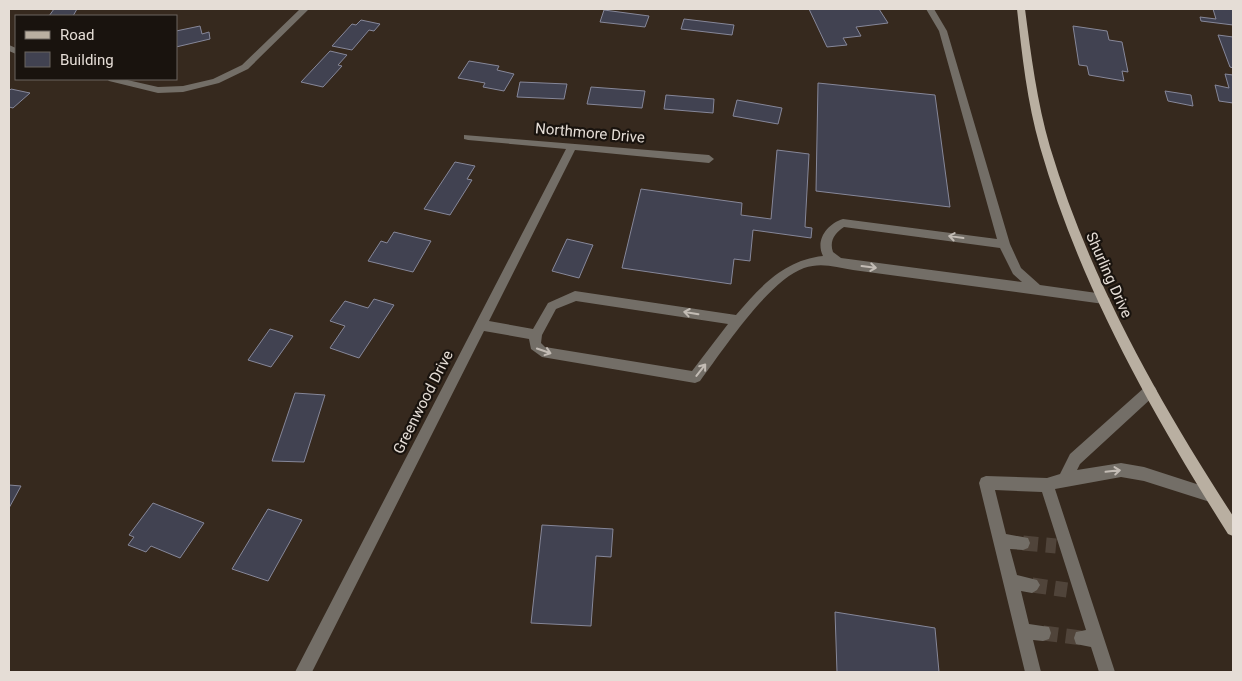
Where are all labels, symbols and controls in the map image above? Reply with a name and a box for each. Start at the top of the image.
legend [15,15,178,80]
text: Road [60,26,94,44]
text: Building [60,51,114,69]
street label: Northmore Drive [534,119,646,147]
street label: Shurling Drive [1082,229,1136,321]
one-way arrow [948,232,964,242]
one-way arrow [860,263,876,273]
one-way arrow [683,308,699,318]
one-way arrow [536,346,552,356]
street label: Greenwood Drive [389,347,457,457]
one-way arrow [695,364,706,377]
one-way arrow [1105,466,1121,476]

